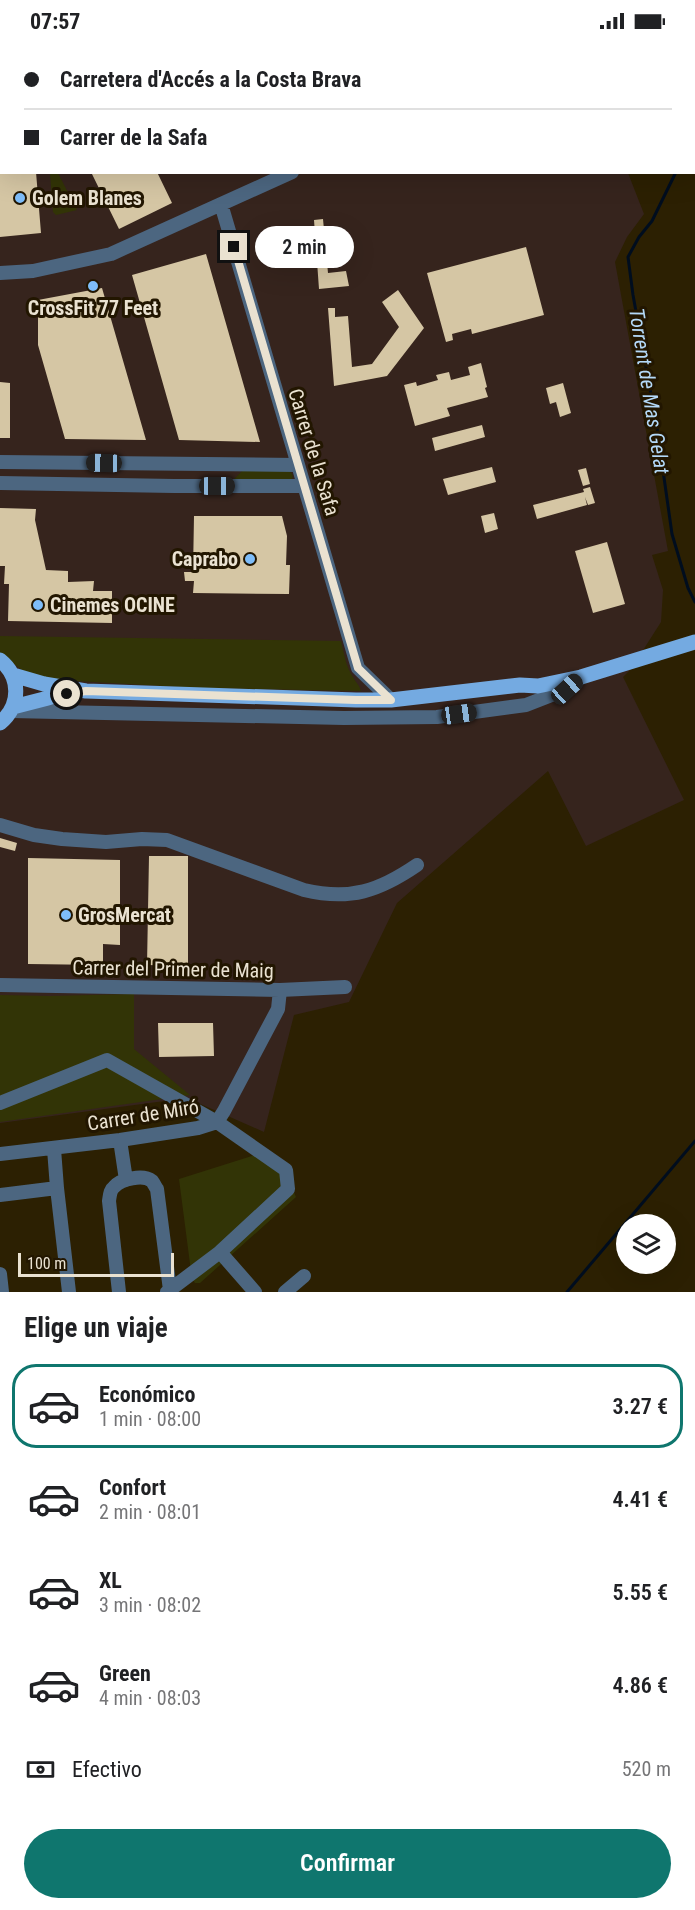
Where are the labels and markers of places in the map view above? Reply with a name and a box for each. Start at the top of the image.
place label: Golem Blanes [32,186,142,210]
marker: Golem Blanes [13,191,27,205]
marker: CrossFit 77 Feet [86,279,100,293]
place label: CrossFit 77 Feet [28,296,158,320]
place label: Caprabo [172,547,238,571]
marker: Caprabo [243,552,257,566]
place label: Cinemes OCINE [50,593,175,617]
marker: Cinemes OCINE [31,598,45,612]
place label: GrosMercat [78,903,171,927]
marker: GrosMercat [59,908,73,922]

